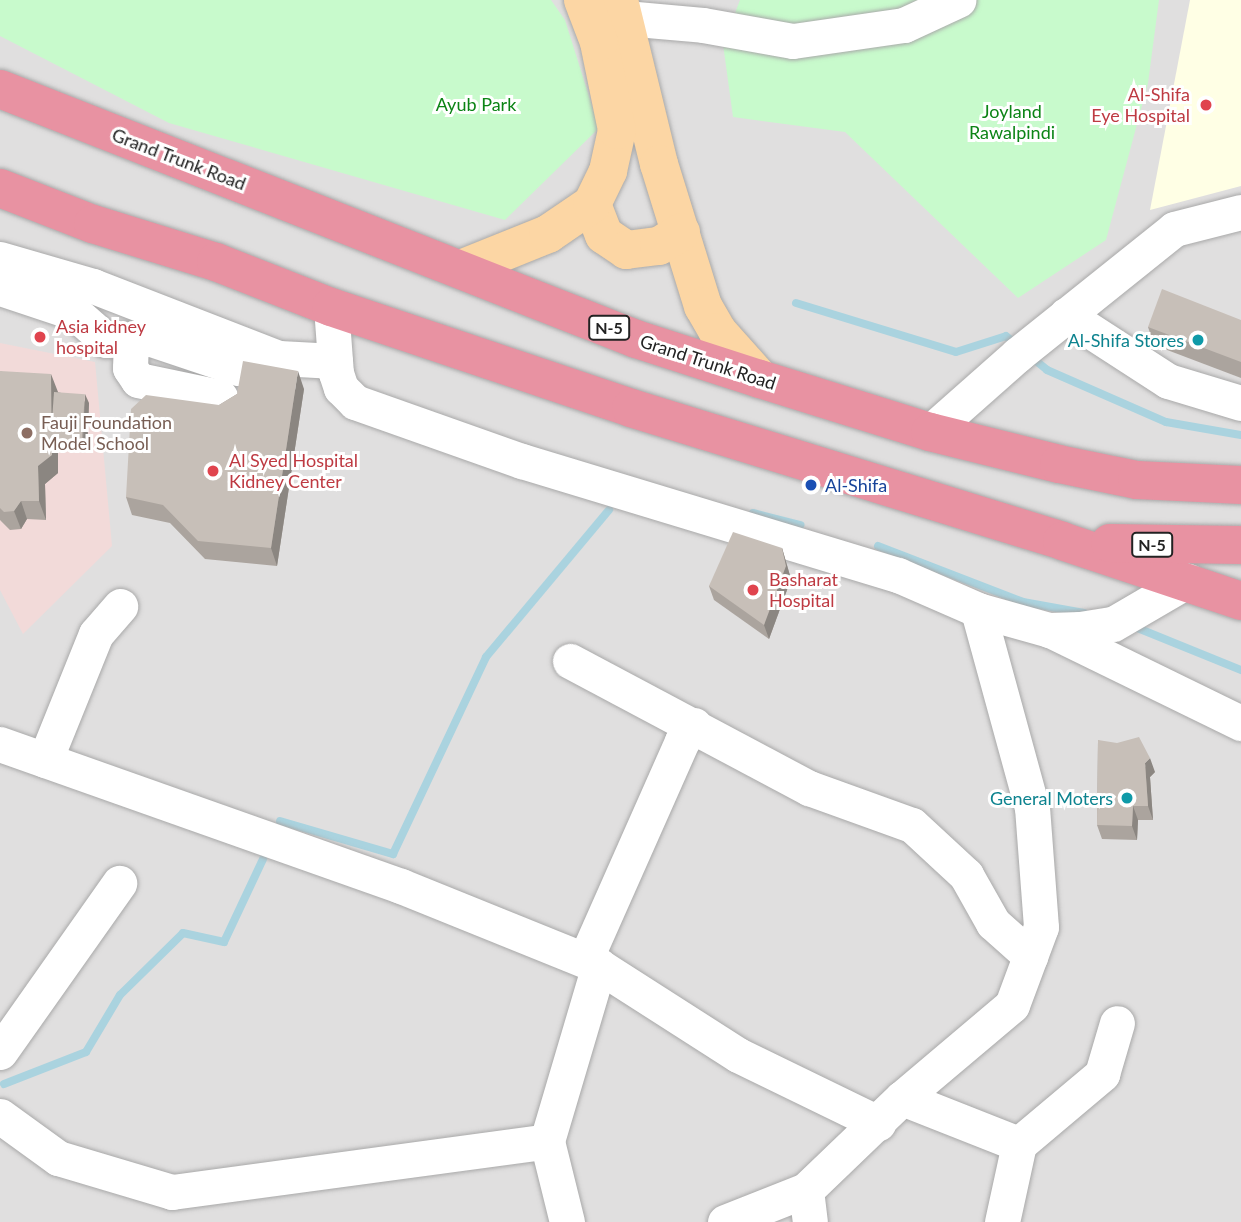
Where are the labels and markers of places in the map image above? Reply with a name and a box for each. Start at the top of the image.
place label: Al-Shifa Eye Hospital [1091,84,1190,126]
marker: Al-Shifa Eye Hospital [1196,95,1216,115]
place label: Asia kidney hospital [56,316,146,358]
marker: Asia kidney hospital [30,327,50,347]
place label: Al-Shifa Stores [1068,329,1184,351]
marker: Al-Shifa Stores [1190,332,1206,348]
place label: Fauji Foundation Model School [41,412,172,454]
marker: Fauji Foundation Model School [19,425,35,441]
place label: Al Syed Hospital Kidney Center [229,450,358,492]
marker: Al Syed Hospital Kidney Center [203,461,223,481]
place label: Al-Shifa [825,474,887,496]
marker: Al-Shifa [803,477,819,493]
place label: Basharat Hospital [769,569,838,612]
marker: Basharat Hospital [743,580,763,600]
place label: General Moters [990,787,1113,809]
marker: General Moters [1119,790,1135,806]

